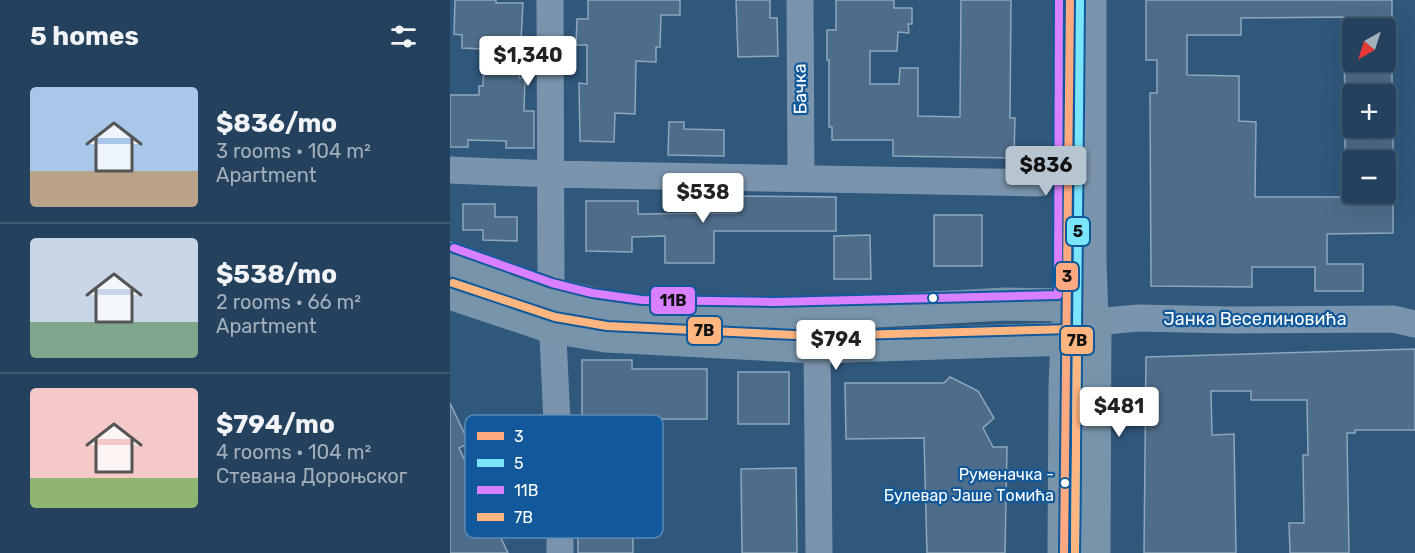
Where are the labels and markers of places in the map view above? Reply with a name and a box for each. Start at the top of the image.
pin: $1,340 [479,36,577,87]
pin: $836 [1010,146,1082,197]
pin: $538 [667,173,739,224]
unlabelled marker [927,292,939,304]
pin: $794 [800,320,872,371]
pin: $481 [1083,387,1155,438]
place label: Руменачка - Булевар Јаше Томића [884,465,1054,505]
marker: Руменачка - Булевар Јаше Томића [1059,477,1071,489]

